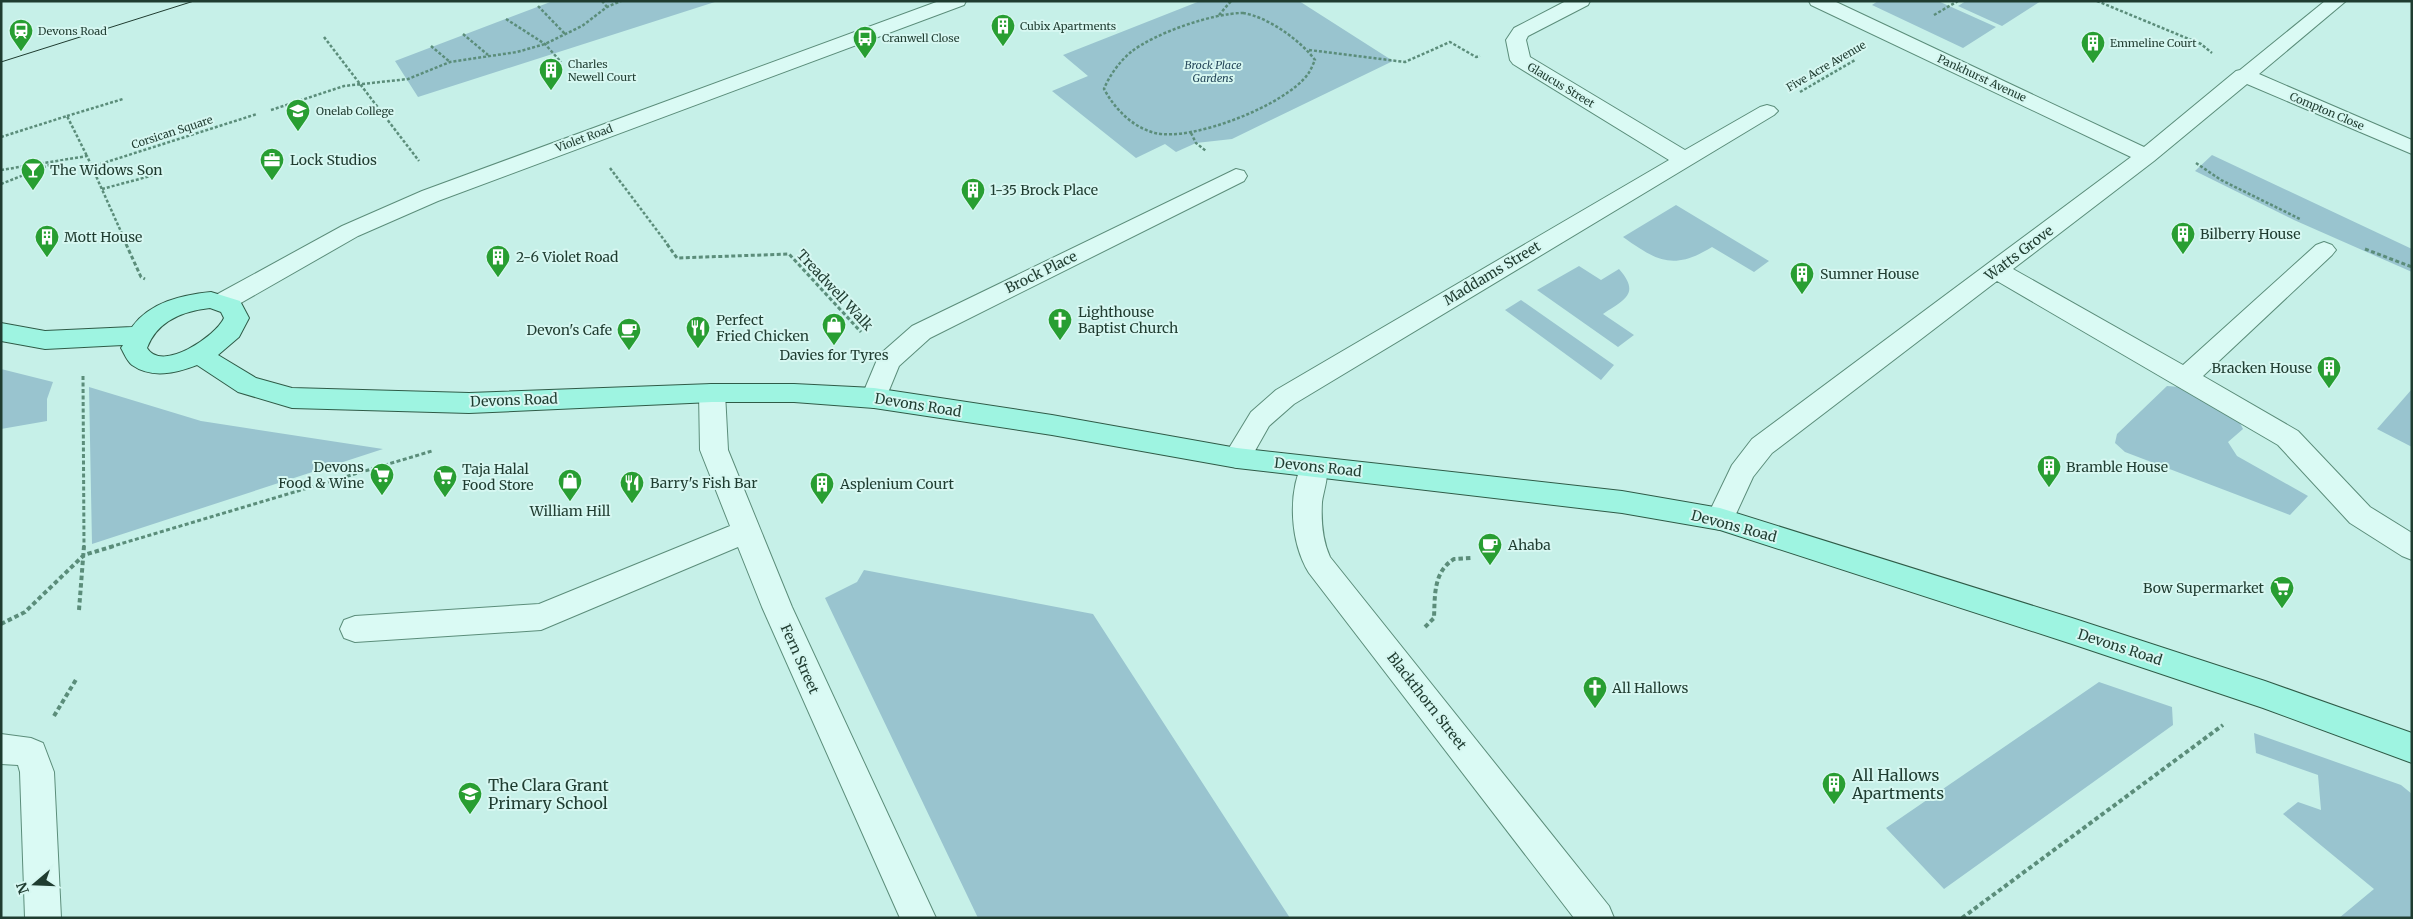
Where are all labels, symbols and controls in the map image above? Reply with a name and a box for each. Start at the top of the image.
building icon: Cubix Apartments [990,13,1016,47]
station icon: Devons Road [8,18,34,52]
place label: Cubix Apartments [1020,19,1116,33]
place label: Devons Road [38,24,107,38]
bus stop icon: Cranwell Close [852,25,878,59]
building icon: Emmeline Court [2080,30,2106,64]
place label: Cranwell Close [882,31,960,45]
place label: Emmeline Court [2110,36,2197,50]
street label: Five Acre Avenue [1784,37,1868,94]
street label: Pankhurst Avenue [1935,51,2029,105]
building icon: Charles Newell Court [538,57,564,91]
place label: Charles Newell Court [568,57,637,84]
park label: Brock Place Gardens [1184,58,1242,85]
street label: Glaucus Street [1525,59,1598,111]
street label: Compton Close [2288,89,2367,133]
school or university icon: Onelab College [285,98,311,132]
place label: Onelab College [316,104,394,118]
street label: Corsican Square [130,112,215,152]
street label: Violet Road [553,121,615,155]
office icon: Lock Studios [259,147,285,181]
place label: Lock Studios [290,151,377,169]
bar icon: The Widows Son [20,157,46,191]
place label: The Widows Son [50,161,163,179]
building icon: 1-35 Brock Place [960,177,986,211]
place label: 1-35 Brock Place [990,181,1098,199]
street label: Watts Grove [1980,221,2057,285]
building icon: Bilberry House [2170,221,2196,255]
building icon: Mott House [34,224,60,258]
place label: Bilberry House [2200,225,2301,243]
place label: Mott House [64,228,142,246]
street label: Maddams Street [1440,237,1544,309]
building icon: 2-6 Violet Road [485,244,511,278]
street label: Treadwell Walk [793,246,877,334]
street label: Brock Place [1002,247,1080,297]
place label: 2-6 Violet Road [516,248,619,266]
building icon: Sumner House [1789,261,1815,295]
place label: Sumner House [1820,265,1919,283]
place label: Lighthouse Baptist Church [1078,303,1178,337]
church icon: Lighthouse Baptist Church [1047,307,1073,341]
place label: Perfect Fried Chicken [716,311,809,345]
shop icon: Davies for Tyres [821,312,847,346]
restaurant icon: Perfect Fried Chicken [685,315,711,349]
cafe icon: Devon's Cafe [616,317,642,351]
place label: Devon's Cafe [527,321,612,339]
place label: Davies for Tyres [779,346,889,364]
building icon: Bracken House [2316,355,2342,389]
place label: Bracken House [2212,359,2312,377]
street label: Devons Road [470,389,559,411]
street label: Devons Road [873,389,963,421]
street label: Devons Road [1273,453,1363,481]
building icon: Bramble House [2036,454,2062,488]
place label: Devons Food & Wine [278,458,364,492]
place label: Bramble House [2066,458,2168,476]
place label: Taja Halal Food Store [462,460,534,494]
supermarket icon: Devons Food & Wine [369,462,395,496]
supermarket icon: Taja Halal Food Store [432,464,458,498]
shop icon: William Hill [557,468,583,502]
restaurant icon: Barry's Fish Bar [619,470,645,504]
building icon: Asplenium Court [809,471,835,505]
place label: Barry's Fish Bar [650,474,758,492]
place label: Asplenium Court [839,475,954,493]
place label: William Hill [529,502,611,520]
street label: Devons Road [1689,506,1779,546]
cafe icon: Ahaba [1477,532,1503,566]
place label: Ahaba [1507,536,1551,554]
supermarket icon: Bow Supermarket [2269,575,2295,609]
place label: Bow Supermarket [2143,579,2265,597]
street label: Fern Street [777,621,824,697]
street label: Devons Road [2076,625,2165,669]
street label: Blackthorn Street [1383,649,1471,754]
church icon: All Hallows [1582,675,1608,709]
place label: All Hallows [1611,679,1688,697]
place label: All Hallows Apartments [1851,765,1944,803]
building icon: All Hallows Apartments [1821,771,1847,805]
place label: The Clara Grant Primary School [488,775,610,813]
school or university icon: The Clara Grant Primary School [457,781,483,815]
north arrow [10,859,60,909]
text: N [12,880,33,896]

